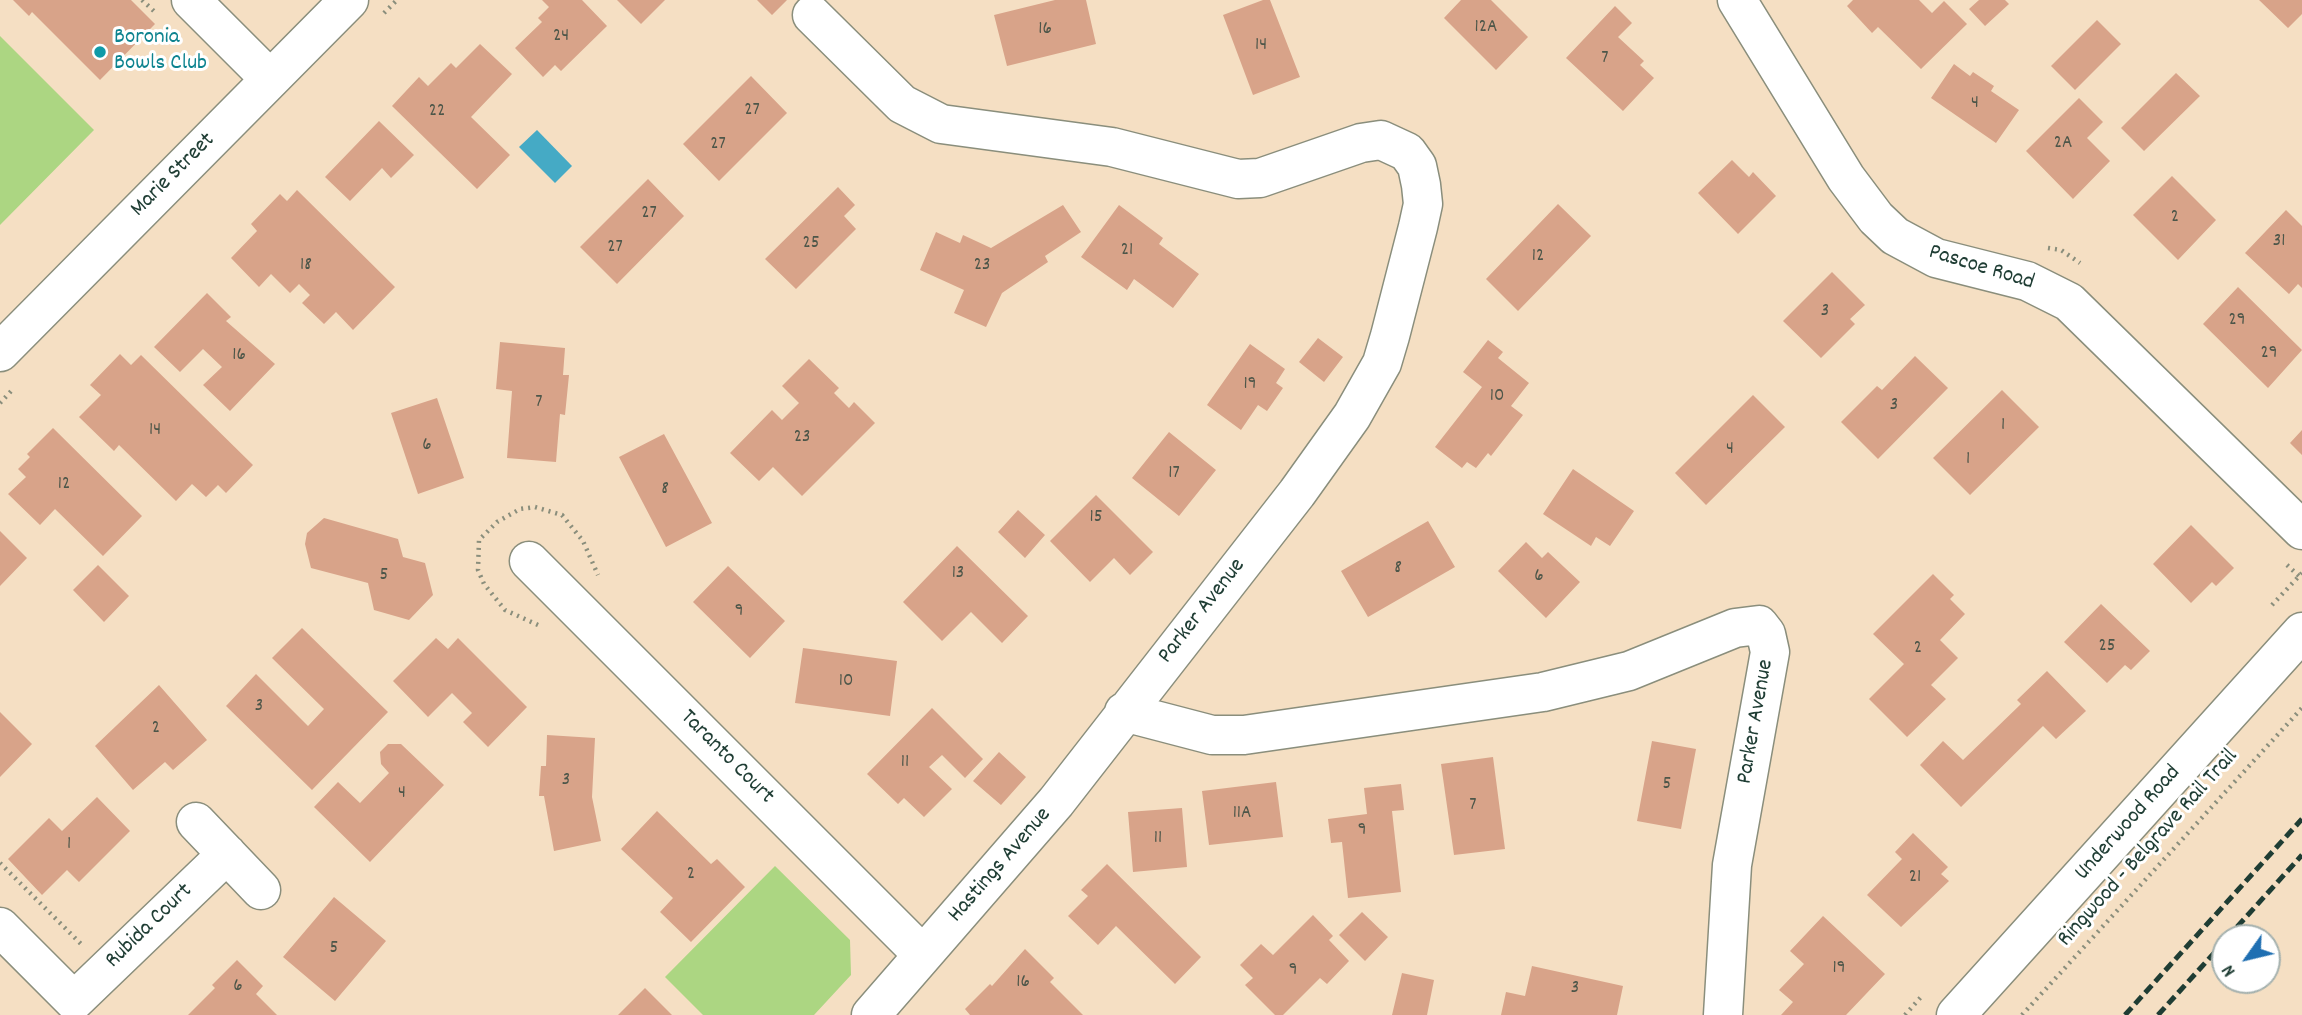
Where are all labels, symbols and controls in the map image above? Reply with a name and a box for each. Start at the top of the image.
house number: 12A [1475,17,1497,39]
house number: 16 [1038,19,1052,41]
place label: Boronia Bowls Club [114,25,207,79]
house number: 24 [553,26,569,48]
house number: 14 [1255,35,1267,57]
marker: Boronia Bowls Club [92,44,108,60]
house number: 7 [1601,48,1609,70]
house number: 4 [1971,93,1979,115]
house number: 27 [744,100,760,122]
house number: 22 [429,101,445,123]
street label: Marie Street [126,128,222,224]
house number: 2A [2054,133,2072,155]
house number: 27 [710,134,726,156]
house number: 27 [641,203,657,225]
house number: 2 [2171,207,2179,229]
house number: 31 [2273,231,2285,253]
house number: 25 [802,233,820,255]
house number: 27 [607,237,623,259]
house number: 21 [1121,240,1133,262]
street label: Pascoe Road [1925,240,2037,298]
house number: 12 [1532,246,1544,268]
house number: 18 [300,255,312,277]
house number: 23 [974,255,990,277]
house number: 3 [1821,301,1829,323]
house number: 29 [2228,310,2246,332]
house number: 29 [2260,343,2278,365]
house number: 16 [232,345,246,367]
house number: 19 [1244,374,1256,396]
house number: 10 [1490,386,1504,408]
house number: 7 [535,392,543,414]
house number: 3 [1890,395,1898,417]
house number: 1 [2001,415,2005,437]
house number: 14 [149,420,161,442]
house number: 23 [794,427,810,449]
house number: 6 [422,435,432,457]
house number: 4 [1726,439,1734,461]
house number: 1 [1966,449,1970,471]
house number: 17 [1168,463,1180,485]
house number: 12 [58,474,70,496]
house number: 8 [661,479,669,501]
house number: 15 [1090,507,1102,529]
street label: Parker Avenue [1153,554,1253,670]
house number: 8 [1394,558,1402,580]
house number: 13 [952,563,964,585]
house number: 5 [380,565,388,587]
house number: 6 [1534,566,1544,588]
house number: 9 [735,601,743,623]
house number: 25 [2098,636,2116,658]
house number: 2 [1914,638,1922,660]
street label: Parker Avenue [1732,658,1782,786]
house number: 10 [839,671,853,693]
house number: 3 [255,696,263,718]
street label: Taranto Court [673,705,779,811]
house number: 2 [152,718,160,740]
street label: Ringwood - Belgrave Rail Trail [2053,744,2245,954]
house number: 11 [901,752,909,774]
street label: Underwood Road [2070,761,2188,887]
house number: 3 [562,770,570,792]
house number: 5 [1663,774,1671,796]
house number: 4 [398,783,406,805]
house number: 7 [1469,795,1477,817]
street label: Hastings Avenue [944,803,1058,929]
house number: 11A [1233,803,1251,825]
house number: 9 [1358,820,1366,842]
house number: 11 [1154,828,1162,850]
house number: 1 [67,834,71,856]
house number: 2 [687,864,695,886]
house number: 21 [1909,867,1921,889]
street label: Rubida Court [101,879,199,975]
north arrow [2211,924,2281,994]
house number: 5 [330,938,338,960]
house number: 19 [1833,958,1845,980]
text: N [2216,958,2244,981]
house number: 9 [1289,960,1297,982]
house number: 16 [1016,972,1030,994]
house number: 6 [233,976,243,998]
house number: 3 [1571,978,1579,1000]

